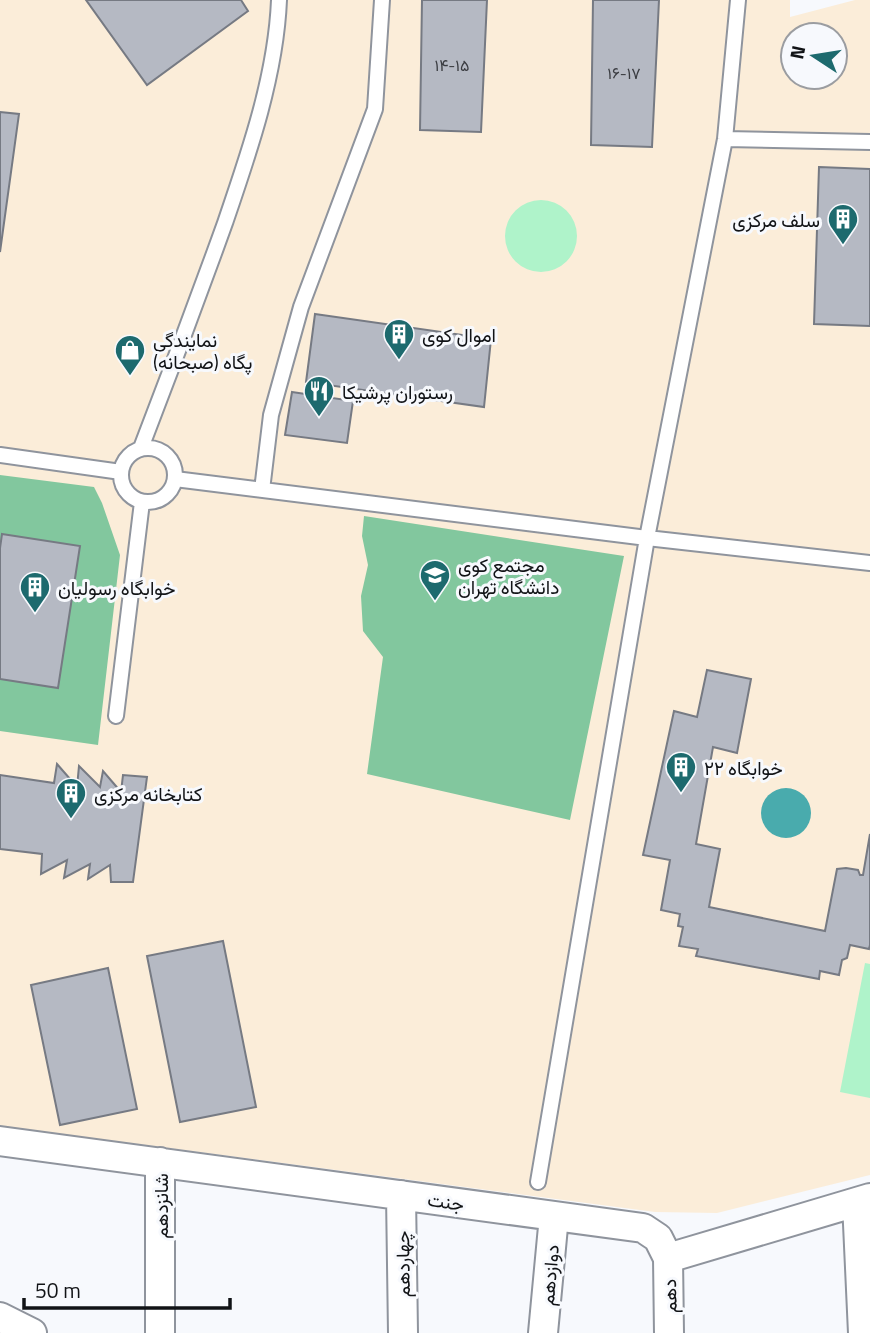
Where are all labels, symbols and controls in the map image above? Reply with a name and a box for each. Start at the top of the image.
north arrow [779,21,849,91]
text: N [781,43,812,62]
house number: ۱۴-۱۵ [435,53,469,77]
house number: ۱۶-۱۷ [607,61,641,85]
building icon: سلف مرکزی [826,202,860,246]
place label: سلف مرکزی [732,205,820,234]
building icon: اموال کوی [382,317,416,361]
place label: اموال کوی [422,320,496,349]
place label: نمایندگی پگاه (صبحانه) [153,325,252,376]
shop icon: نمایندگی پگاه (صبحانه) [113,333,147,377]
restaurant icon: رستوران پرشیکا [302,374,336,418]
place label: رستوران پرشیکا [342,377,453,406]
place label: مجتمع کوی دانشگاه تهران [458,550,559,601]
school or university icon: مجتمع کوی دانشگاه تهران [418,558,452,602]
building icon: خوابگاه رسولیان [18,570,52,614]
place label: خوابگاه رسولیان [58,573,176,602]
building icon: خوابگاه ۲۲ [664,750,698,794]
place label: خوابگاه ۲۲ [704,753,783,782]
building icon: کتابخانه مرکزی [54,776,88,820]
place label: کتابخانه مرکزی [94,779,203,808]
street label: شانزدهم [146,1173,175,1239]
street label: جنت [426,1184,466,1218]
street label: چهاردهم [387,1230,417,1298]
street label: دوازدهم [532,1243,566,1307]
scale bar [24,1266,231,1310]
text: 50 m [35,1274,81,1306]
street label: دهم [654,1279,684,1313]

